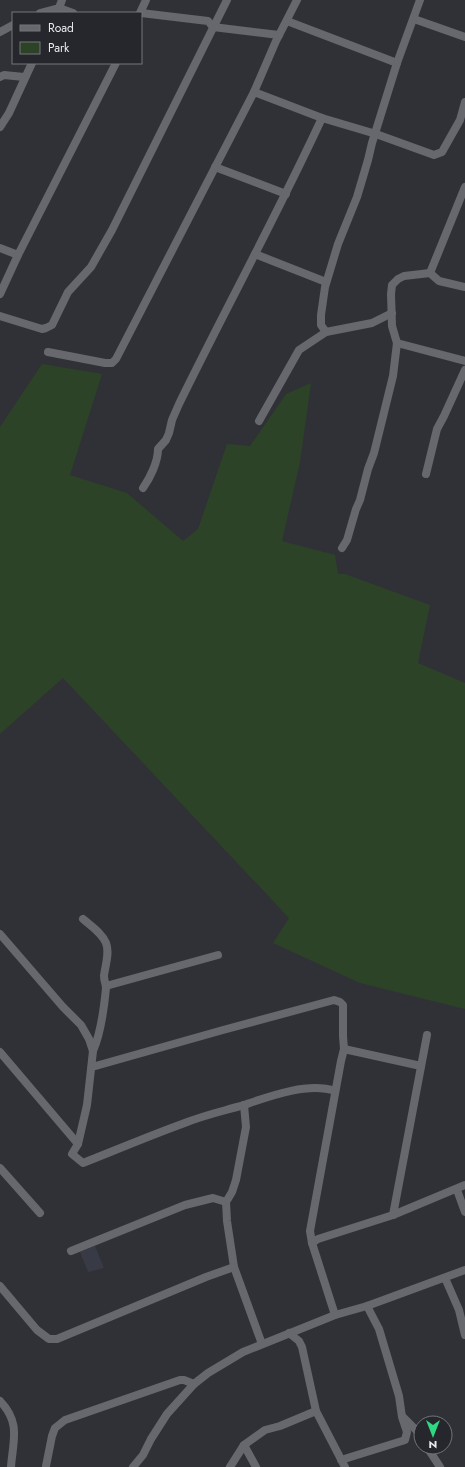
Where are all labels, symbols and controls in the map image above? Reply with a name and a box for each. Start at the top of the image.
legend [12,12,142,64]
text: Road [48,19,74,37]
text: Park [48,39,70,57]
north arrow [413,1415,453,1455]
text: N [429,1437,437,1453]

